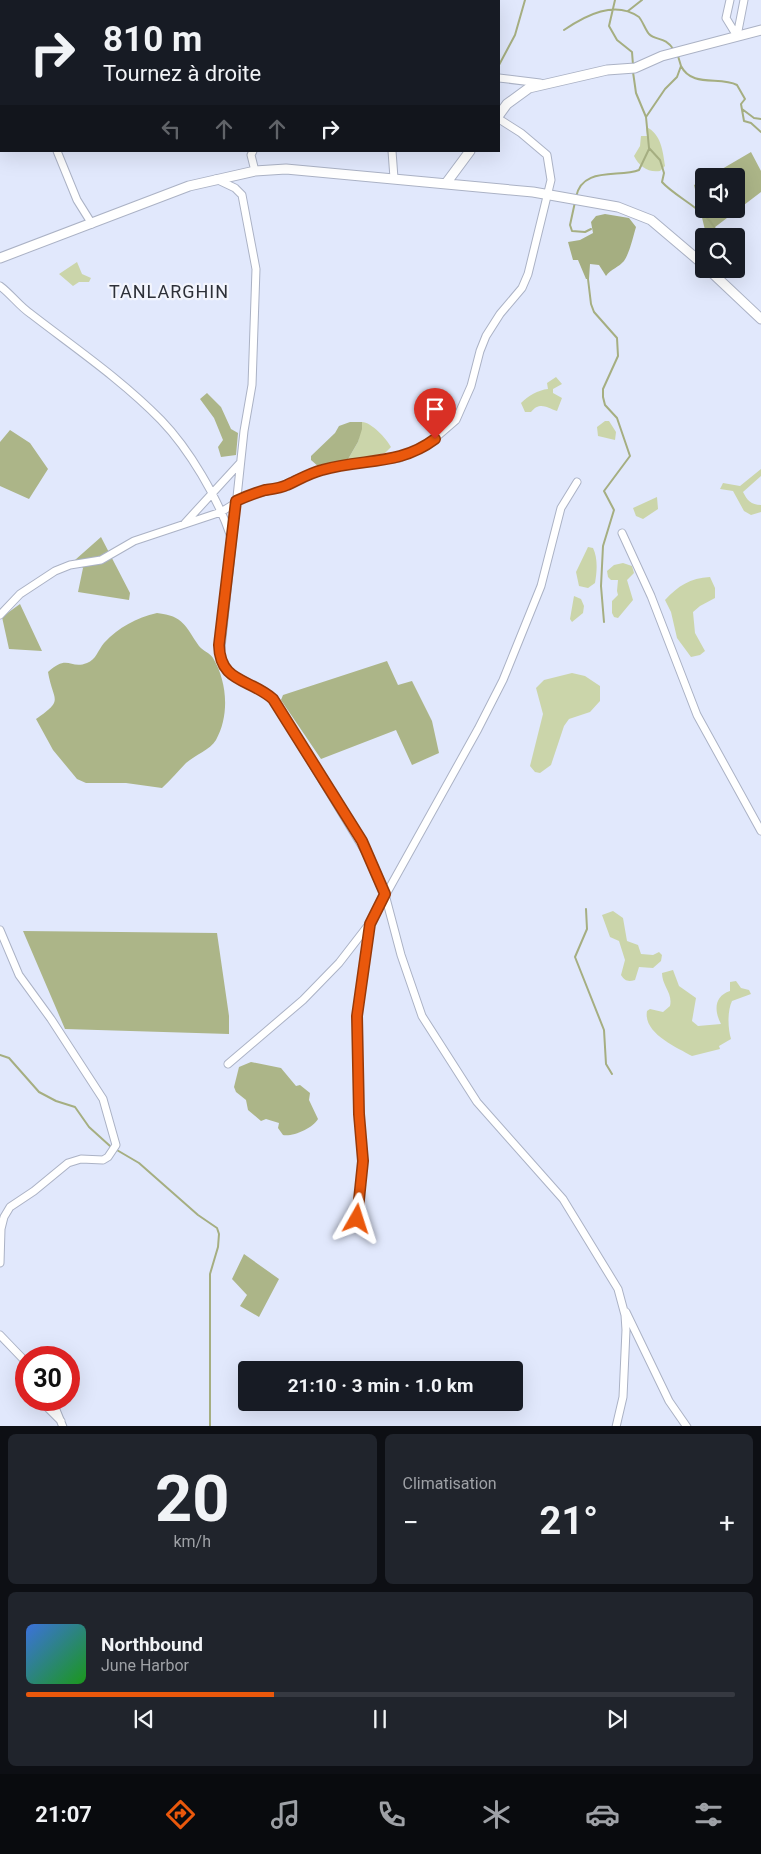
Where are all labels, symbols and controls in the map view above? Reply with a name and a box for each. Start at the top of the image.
text: 810 m [103,19,202,60]
icon: right [20,20,85,85]
text: Tournez à droite [103,61,261,86]
icon: left [157,115,185,143]
icon: ahead [210,115,238,143]
icon: ahead [263,115,291,143]
icon: right [316,115,344,143]
map controls [695,168,745,278]
button: sound [695,168,745,218]
button: search [695,228,745,278]
district label: TANLARGHIN [109,281,229,302]
pin [414,388,456,439]
icon: arrive [421,395,449,423]
position arrow [330,1192,382,1244]
speed limit sign: 30 [15,1346,80,1411]
text: 21:10 · 3 min · 1.0 km [288,1374,473,1397]
text: 20 [155,1461,230,1537]
text: Climatisation [403,1474,497,1493]
text: 21° [540,1499,598,1543]
text: − [403,1506,419,1539]
text: + [719,1506,735,1539]
text: km/h [173,1532,211,1551]
text: Northbound [101,1633,203,1656]
text: June Harbor [101,1656,189,1675]
icon: previous [130,1705,158,1733]
icon: pause [366,1705,394,1733]
icon: next [603,1705,631,1733]
icon: directions [163,1797,198,1832]
icon: music [268,1797,303,1832]
icon: phone [374,1797,409,1832]
icon: climate [479,1797,514,1832]
icon: car [585,1797,620,1832]
icon: filters [691,1797,726,1832]
text: 21:07 [35,1802,92,1827]

